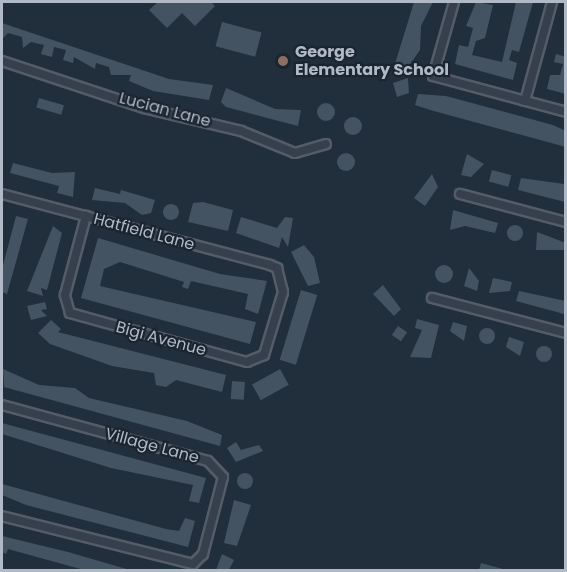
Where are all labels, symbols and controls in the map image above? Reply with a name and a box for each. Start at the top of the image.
place label: George Elementary School [295,42,449,80]
marker: George Elementary School [276,54,290,68]
street label: Lucian Lane [117,89,213,131]
street label: Hatfield Lane [91,209,197,255]
street label: Bigi Avenue [114,318,208,360]
street label: Village Lane [103,424,201,468]

